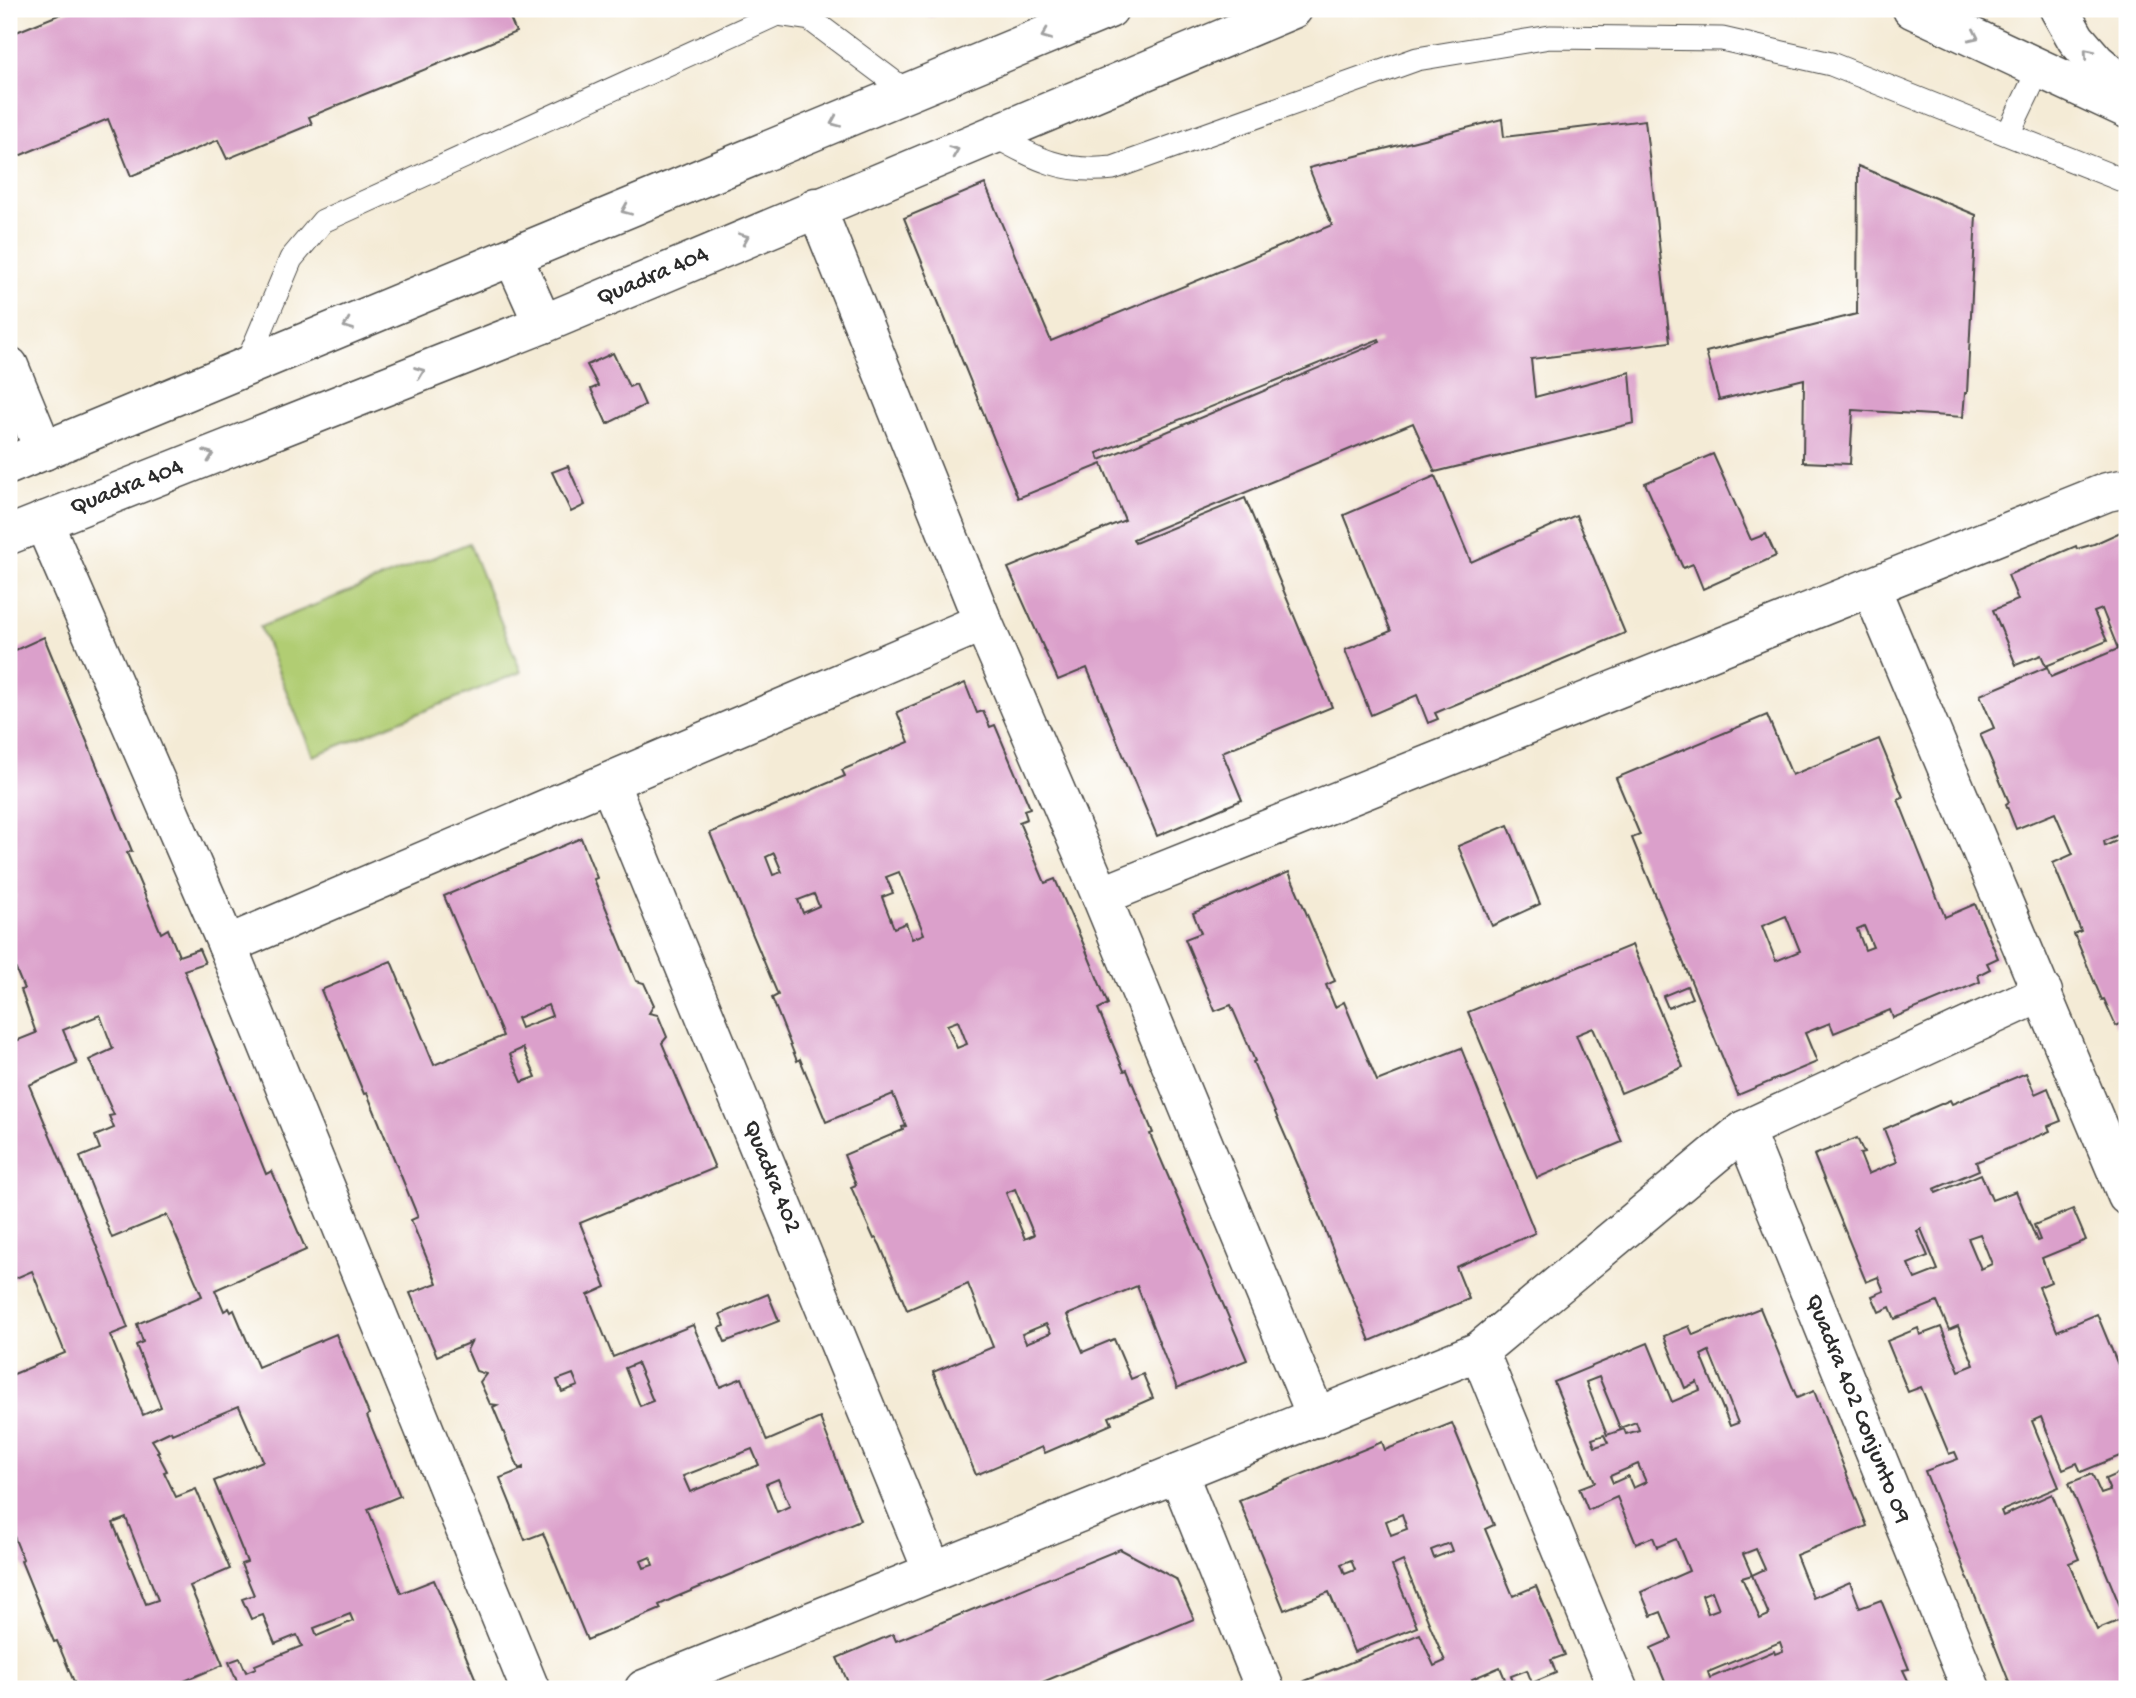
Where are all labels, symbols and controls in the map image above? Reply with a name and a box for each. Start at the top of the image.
one-way arrow [1040,26,1052,40]
one-way arrow [1967,28,1979,42]
one-way arrow [2084,48,2096,61]
one-way arrow [830,114,843,128]
one-way arrow [947,146,959,160]
one-way arrow [620,202,633,216]
one-way arrow [737,233,749,247]
street label: Quadra 404 [593,240,714,314]
one-way arrow [342,317,354,331]
one-way arrow [414,367,426,381]
one-way arrow [202,450,214,464]
street label: Quadra 404 [66,453,188,523]
street label: Quadra 402 [735,1116,807,1238]
street label: Quadra 402 Conjunto 09 [1798,1290,1916,1528]

